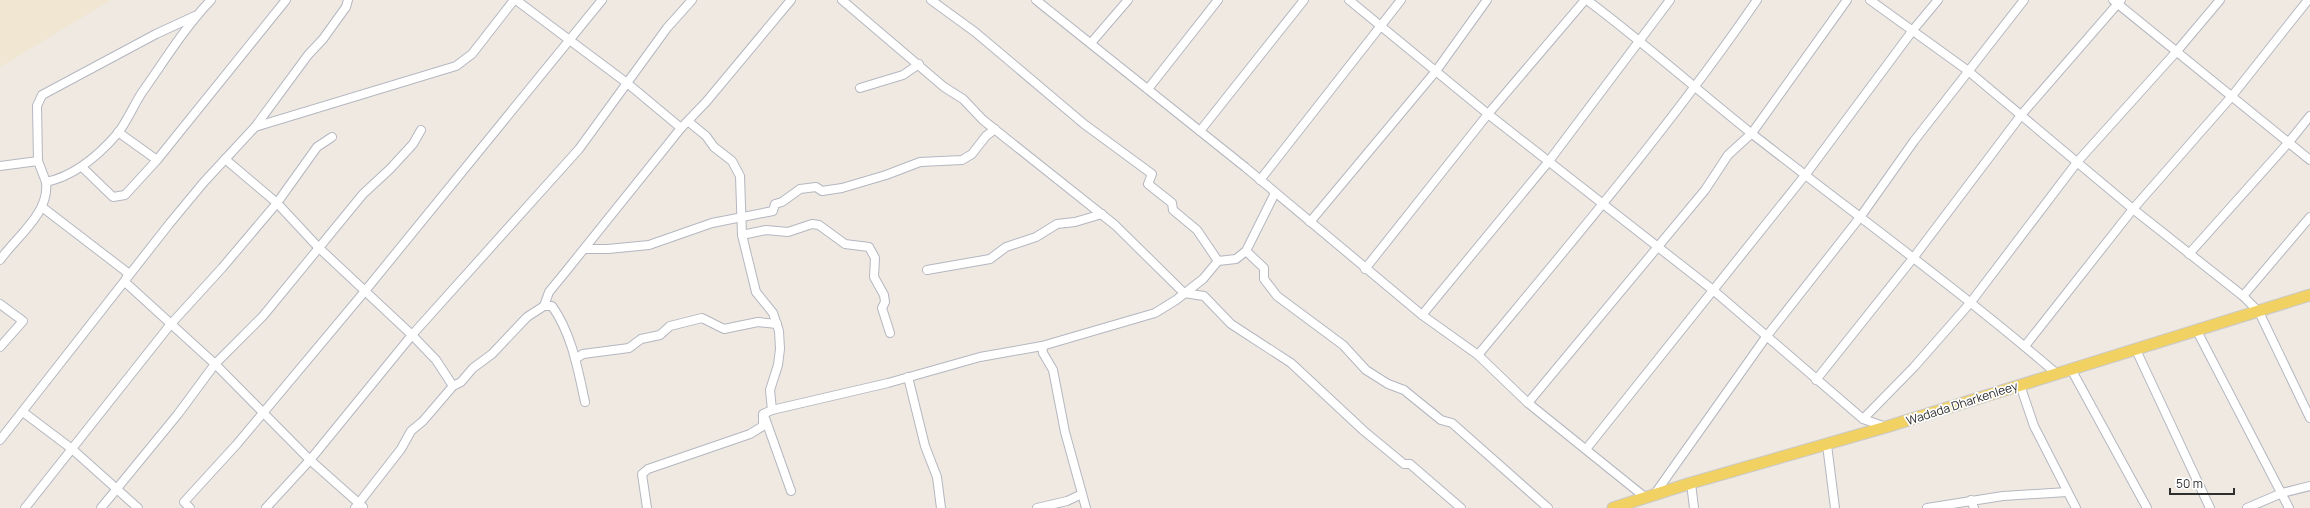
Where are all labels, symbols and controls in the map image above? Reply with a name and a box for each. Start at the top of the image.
street label: Wadada Dharkenleey [1904,377,2021,429]
scale bar [2170,470,2234,496]
text: 50 m [2176,475,2203,492]

